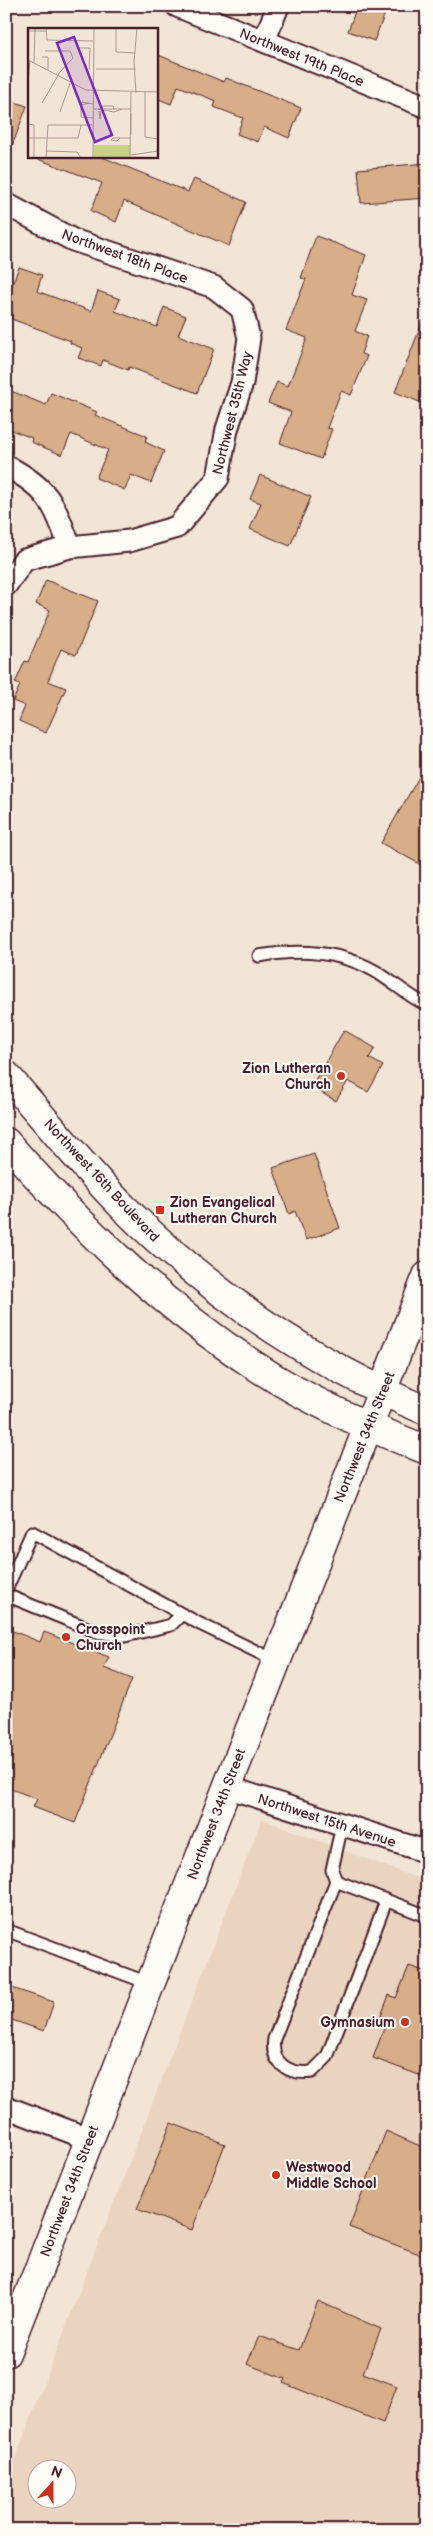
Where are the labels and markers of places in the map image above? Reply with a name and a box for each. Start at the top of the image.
place label: Zion Lutheran Church [242,1060,331,1093]
marker: Zion Lutheran Church [335,1070,347,1082]
place label: Zion Evangelical Lutheran Church [170,1194,277,1227]
marker: Zion Evangelical Lutheran Church [154,1204,166,1216]
place label: Crosspoint Church [76,1621,145,1654]
marker: Crosspoint Church [60,1631,72,1643]
place label: Gymnasium [320,2014,395,2031]
marker: Gymnasium [399,2016,411,2028]
place label: Westwood Middle School [286,2159,376,2192]
marker: Westwood Middle School [270,2169,282,2181]

